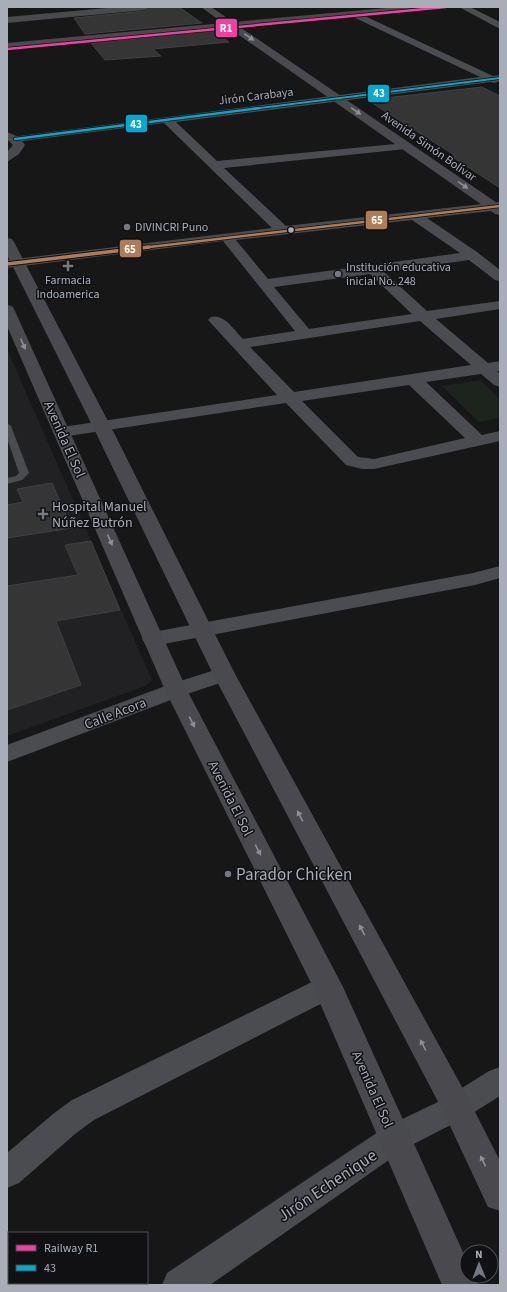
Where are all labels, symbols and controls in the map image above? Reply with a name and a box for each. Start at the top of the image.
line badge: R1 [215,18,238,38]
text: R1 [220,21,232,36]
one-way arrow [244,33,254,41]
street label: Jirón Carabaya [218,83,294,110]
line badge: 43 [367,84,390,103]
text: 43 [373,86,385,101]
one-way arrow [351,107,361,115]
street label: Avenida Simón Bolívar [378,107,480,186]
line badge: 43 [125,114,148,133]
text: 43 [130,117,142,132]
one-way arrow [457,181,468,189]
line badge: 65 [365,210,388,230]
text: 65 [371,213,383,228]
place label: DIVINCRI Puno [135,219,208,236]
marker: DIVINCRI Puno [122,222,132,232]
unlabelled marker [286,225,296,235]
line badge: 65 [119,239,142,258]
text: 65 [124,242,136,257]
place label: Institución educativa inicial No. 248 [346,259,451,290]
marker: Farmacia Indoamerica [63,261,73,271]
marker: Institución educativa inicial No. 248 [333,269,343,279]
place label: Farmacia Indoamerica [36,272,100,303]
one-way arrow [20,339,26,350]
street label: Avenida El Sol [38,398,90,481]
place label: Hospital Manuel Núñez Butrón [52,497,147,533]
marker: Hospital Manuel Núñez Butrón [37,508,49,520]
one-way arrow [106,534,113,546]
street label: Calle Acora [82,693,149,735]
one-way arrow [189,716,195,728]
street label: Avenida El Sol [203,757,258,840]
one-way arrow [297,810,304,822]
one-way arrow [255,844,261,856]
place label: Parador Chicken [236,863,352,887]
marker: Parador Chicken [223,869,233,879]
one-way arrow [359,925,365,936]
one-way arrow [420,1039,427,1051]
street label: Avenida El Sol [346,1048,398,1131]
street label: Jirón Echenique [273,1144,382,1228]
one-way arrow [480,1155,486,1166]
legend [8,1232,148,1284]
text: Railway R1 [44,1240,98,1257]
north arrow [459,1244,499,1284]
text: N [475,1247,483,1262]
text: 43 [44,1260,56,1277]

